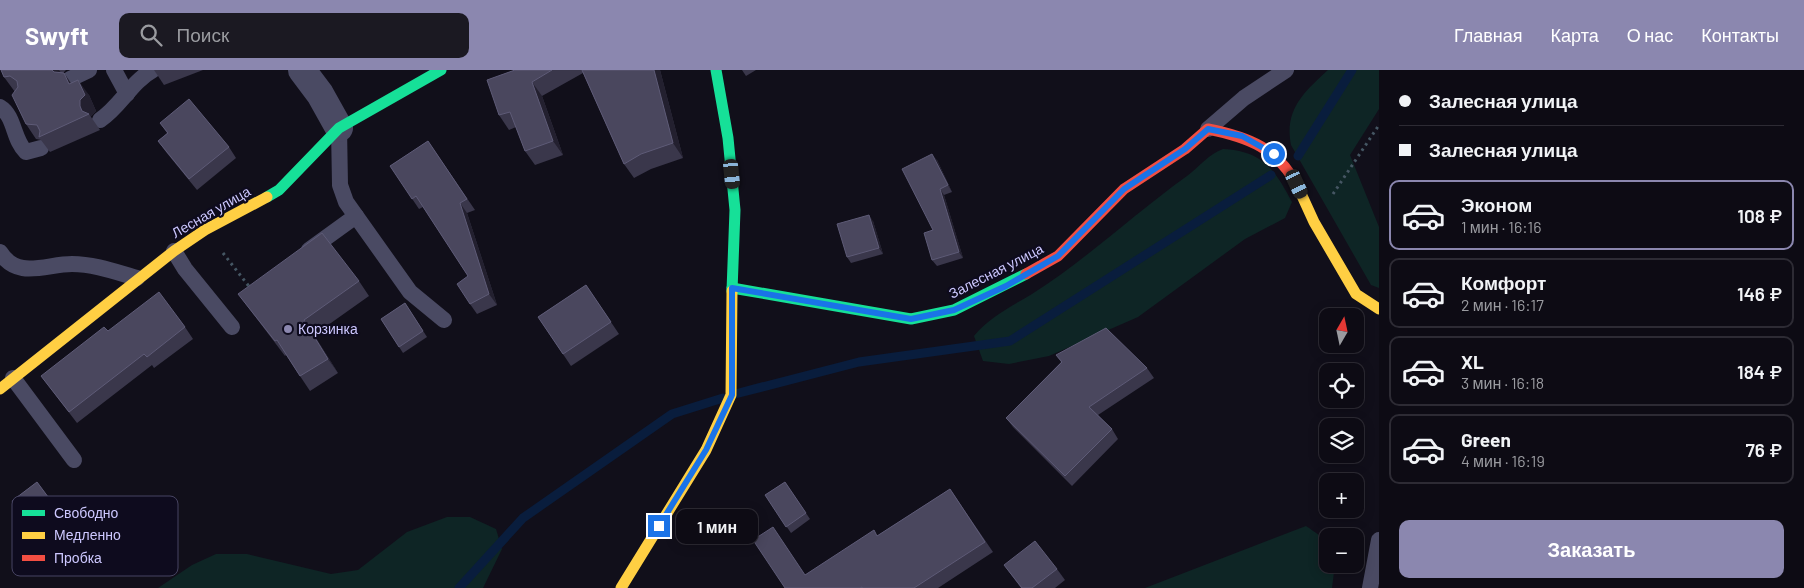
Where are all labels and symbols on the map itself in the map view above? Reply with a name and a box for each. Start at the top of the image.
route start [1263,143,1285,165]
car [722,158,741,190]
car [1283,167,1310,201]
street label: Лесная улица [168,182,253,241]
street label: Залесная улица [946,239,1046,302]
north arrow [1319,308,1364,352]
place label: Корзинка [298,320,358,337]
marker: Корзинка [282,323,294,335]
legend [12,496,178,576]
text: Свободно [54,504,119,521]
callout: 1 мин [676,508,759,544]
route end [648,515,670,537]
text: Медленно [54,526,121,543]
text: Пробка [54,549,102,566]

